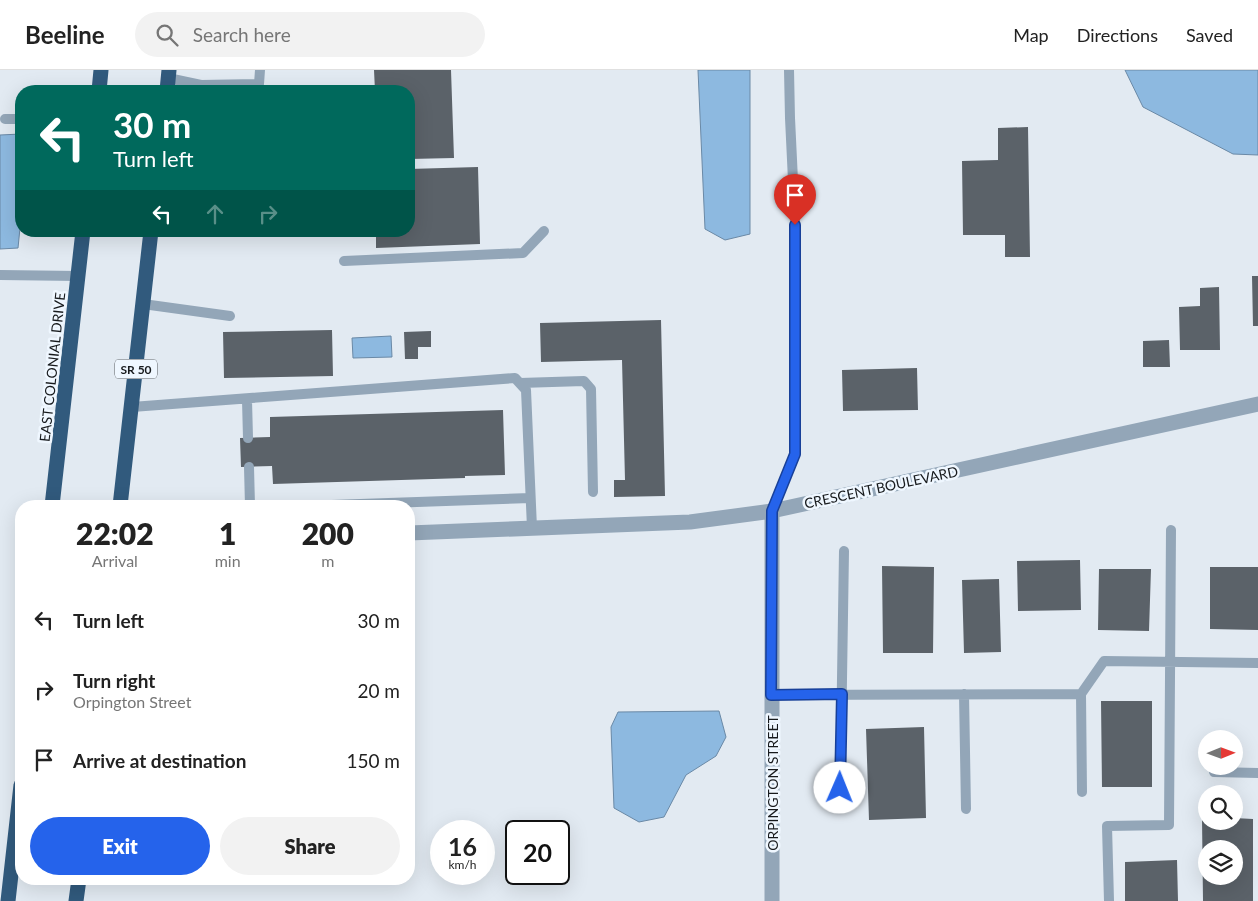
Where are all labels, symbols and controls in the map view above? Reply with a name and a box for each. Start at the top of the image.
search box [135,12,485,57]
text: Beeline [25,20,105,49]
icon: search [153,21,181,49]
text: Search here [193,23,291,46]
text: Map [1013,24,1049,46]
text: Directions [1077,24,1158,46]
text: Saved [1186,24,1233,46]
text: 30 m [113,103,191,145]
icon: left [30,105,95,170]
text: Turn left [113,145,194,172]
pin [774,174,816,225]
icon: arrive [781,181,809,209]
icon: left [148,200,176,228]
icon: ahead [201,200,229,228]
icon: right [254,200,282,228]
street label: EAST COLONIAL DRIVE [36,291,68,443]
road number: SR 50 [115,360,157,378]
street label: CRESCENT BOULEVARD [803,462,959,512]
text: 22:02 [76,515,154,551]
text: 1 [219,515,236,551]
text: 200 [302,515,354,551]
text: Arrival [92,551,138,570]
text: min [215,551,241,570]
text: m [321,551,334,570]
icon: left [30,606,58,634]
text: Turn left [73,609,144,632]
text: 30 m [357,609,400,632]
text: Turn right [73,669,155,692]
icon: right [30,676,58,704]
text: 20 m [357,679,400,702]
text: Orpington Street [73,692,191,711]
street label: ORPINGTON STREET [764,715,781,851]
north arrow [1198,730,1242,775]
map controls [1198,730,1243,885]
icon: arrive [30,746,58,774]
text: Arrive at destination [73,749,246,772]
text: 150 m [346,749,400,772]
position arrow [813,761,865,813]
button: search [1198,785,1243,830]
button: Exit [30,817,210,875]
button: Share [220,817,400,875]
speed limit sign: 20 [505,820,570,885]
text: 16 [448,831,477,861]
button: layers [1198,840,1243,885]
text: km/h [448,857,477,872]

